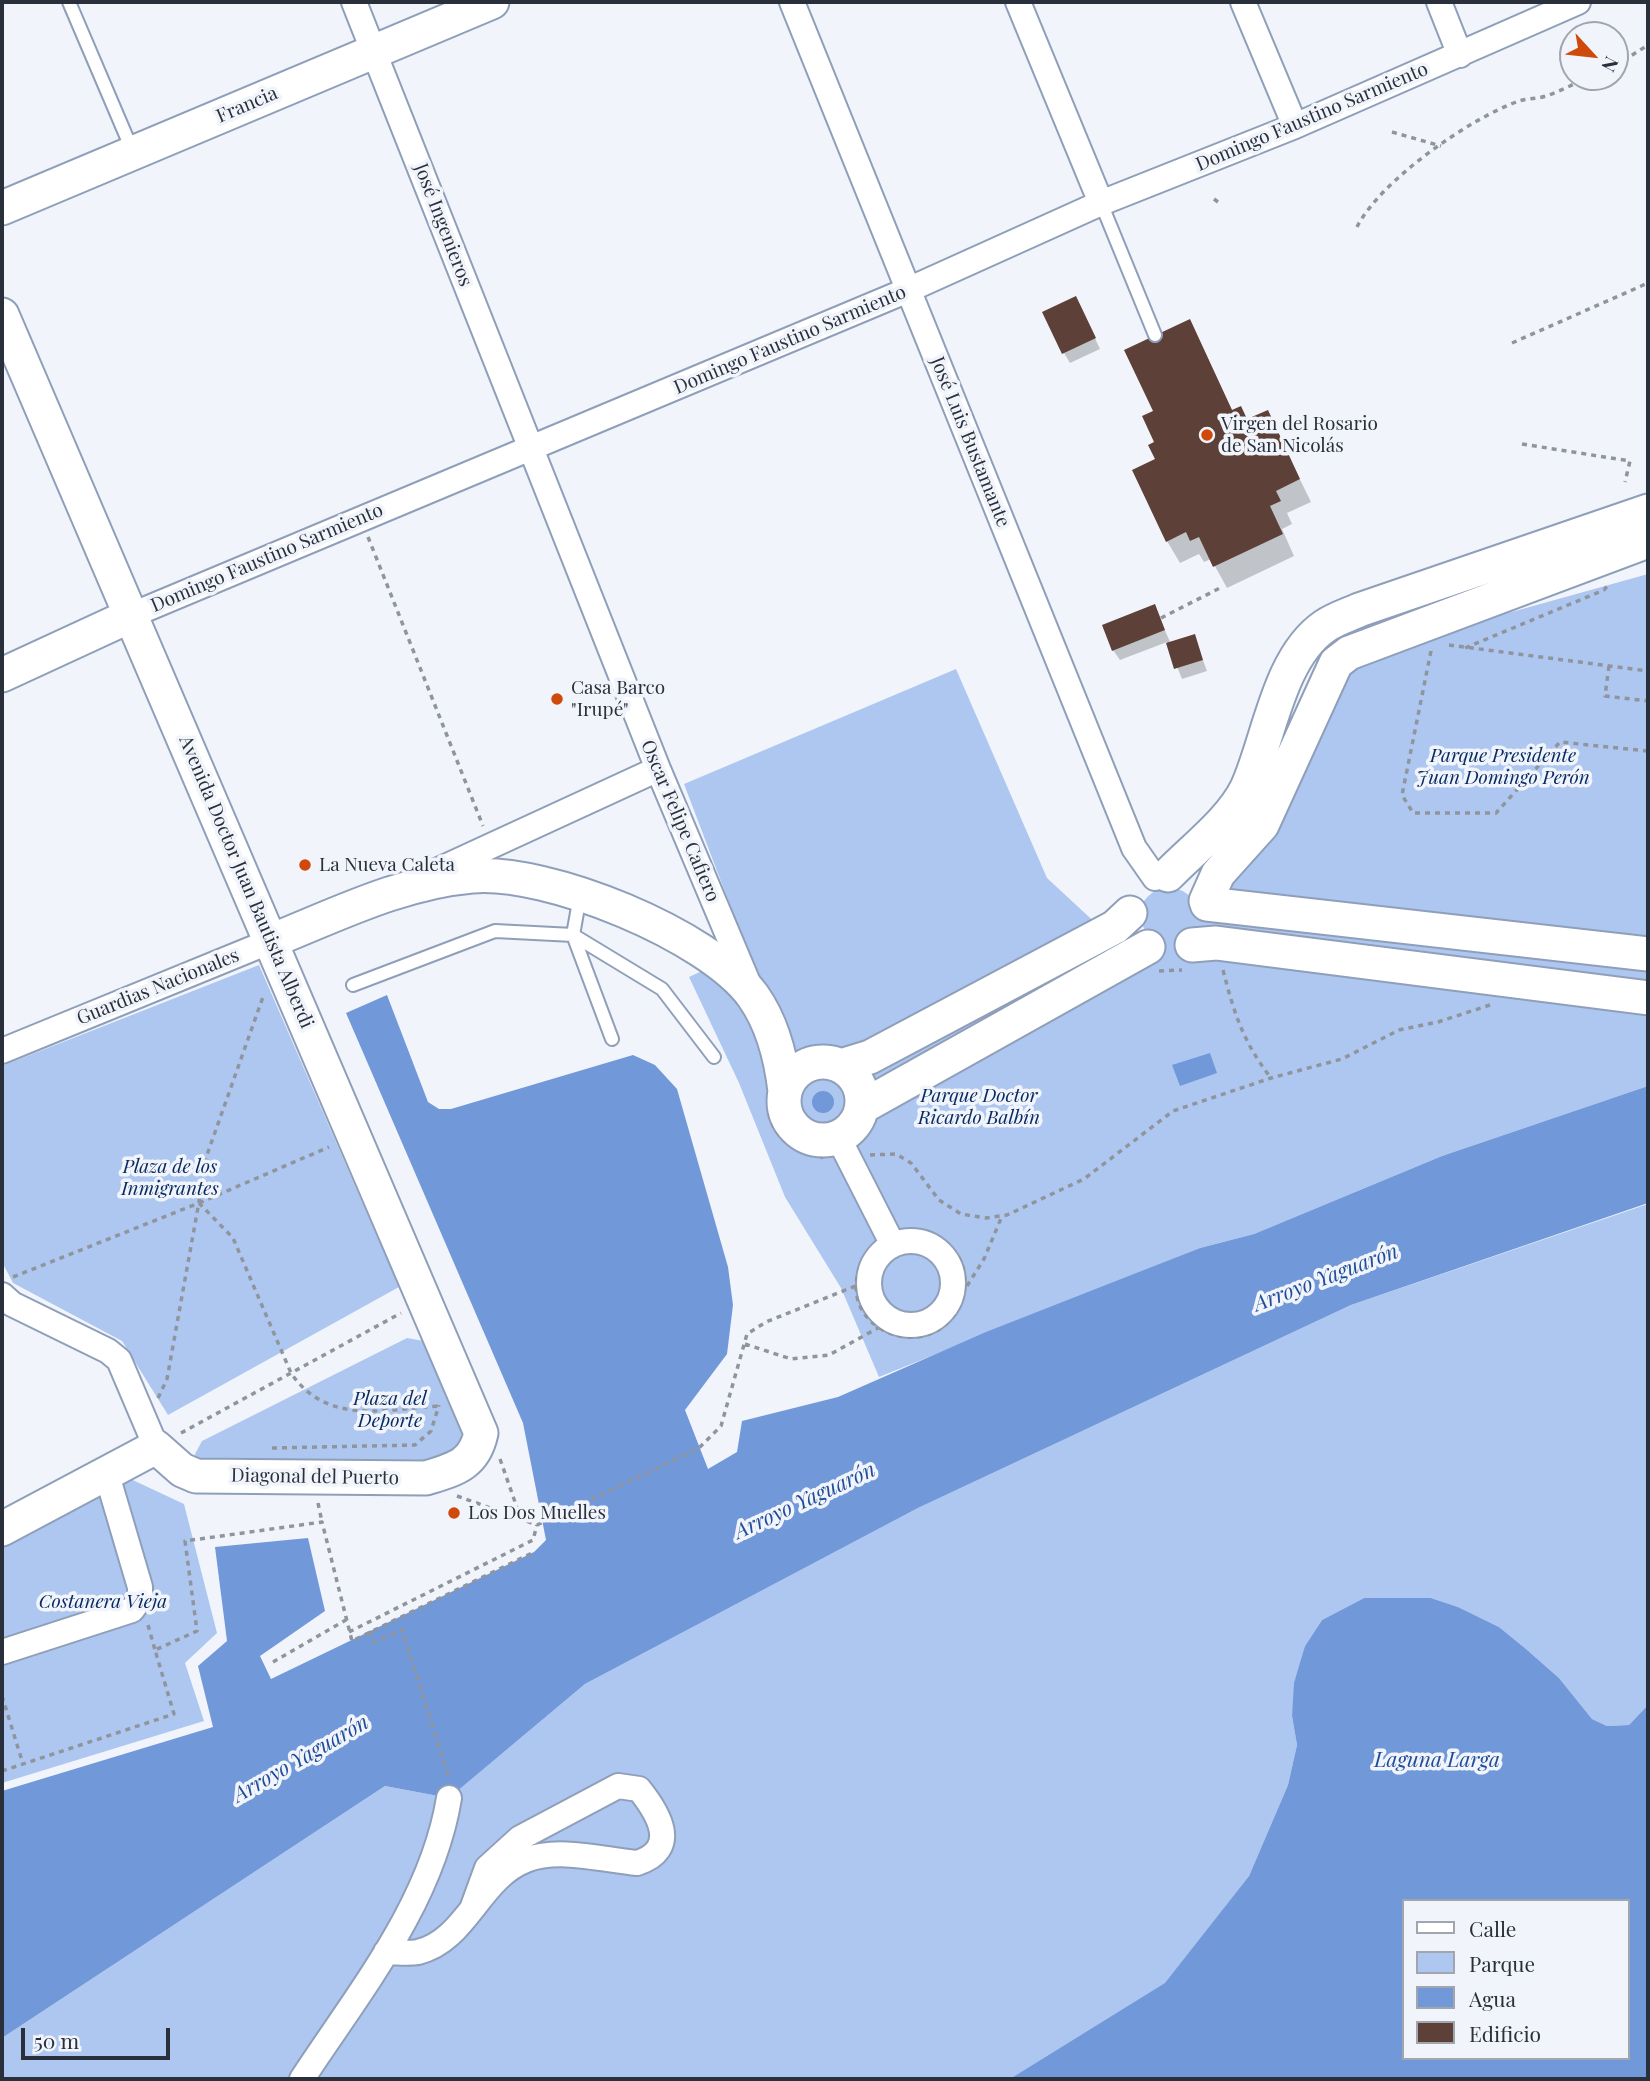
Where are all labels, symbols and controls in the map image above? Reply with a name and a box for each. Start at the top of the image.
north arrow [1559,21,1629,91]
text: N [1596,53,1626,77]
street label: Domingo Faustino Sarmiento [1193,58,1431,176]
street label: Francia [213,82,281,128]
street label: José Ingenieros [409,160,477,290]
street label: Domingo Faustino Sarmiento [671,281,909,399]
street label: José Luis Bustamante [925,354,1015,530]
place label: Virgen del Rosario de San Nicolás [1221,413,1378,457]
marker: Virgen del Rosario de San Nicolás [1199,427,1215,443]
street label: Domingo Faustino Sarmiento [148,499,386,617]
place label: Casa Barco "Irupé" [571,677,665,721]
marker: Casa Barco "Irupé" [549,691,565,707]
street label: Avenida Doctor Juan Bautista Alberdi [174,732,318,1032]
street label: Oscar Felipe Cafiero [636,737,724,905]
park label: Parque Presidente Juan Domingo Perón [1416,745,1590,789]
place label: La Nueva Caleta [319,854,455,876]
marker: La Nueva Caleta [297,857,313,873]
street label: Guardias Nacionales [73,944,243,1030]
park label: Parque Doctor Ricardo Balbín [918,1085,1040,1129]
park label: Plaza de los Inmigrantes [121,1156,219,1200]
water label: Arroyo Yaguarón [1250,1239,1402,1317]
park label: Plaza del Deporte [353,1388,427,1432]
water label: Arroyo Yaguarón [731,1457,879,1545]
street label: Diagonal del Puerto [231,1464,399,1490]
place label: Los Dos Muelles [468,1502,606,1524]
marker: Los Dos Muelles [446,1505,462,1521]
park label: Costanera Vieja [39,1591,167,1613]
water label: Arroyo Yaguarón [229,1710,373,1808]
water label: Laguna Larga [1374,1747,1500,1773]
legend [1402,1899,1629,2060]
text: Calle [1469,1914,1516,1942]
text: Parque [1469,1949,1535,1977]
text: Agua [1469,1984,1516,2012]
scale bar [24,2014,173,2058]
text: Edificio [1469,2019,1541,2047]
text: 50 m [34,2026,79,2054]

